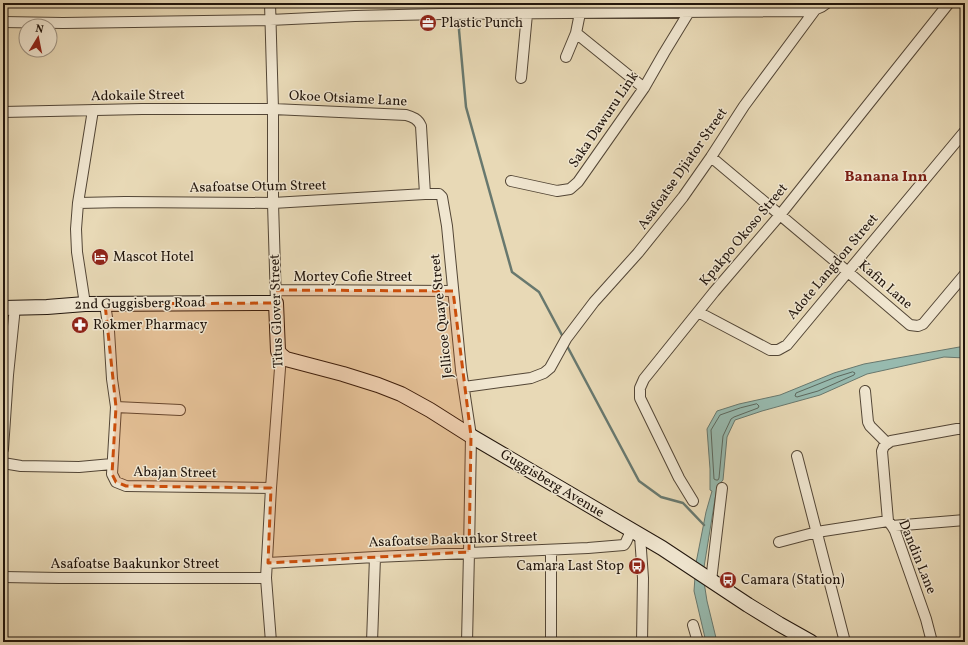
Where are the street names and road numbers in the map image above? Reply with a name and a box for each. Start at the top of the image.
street label: Saka Dawuru Link [565,68,643,172]
street label: Adokaile Street [91,86,185,106]
street label: Okoe Otsiame Lane [288,86,408,112]
street label: Asafoatse Djiator Street [634,104,732,234]
street label: Asafoatse Otum Street [189,176,327,198]
street label: Kpakpo Okoso Street [695,180,793,290]
street label: Adote Langdon Street [783,210,883,324]
street label: Titus Glover Street [266,253,288,368]
street label: Jellicoe Quaye Street [426,253,458,379]
street label: Kafin Lane [854,256,916,314]
street label: Mortey Cofie Street [294,268,412,287]
street label: 2nd Guggisberg Road [74,293,206,315]
street label: Guggisberg Avenue [496,445,608,523]
street label: Abajan Street [133,463,217,483]
street label: Dandin Lane [893,517,941,597]
street label: Asafoatse Baakunkor Street [368,528,538,552]
street label: Asafoatse Baakunkor Street [51,555,220,574]

